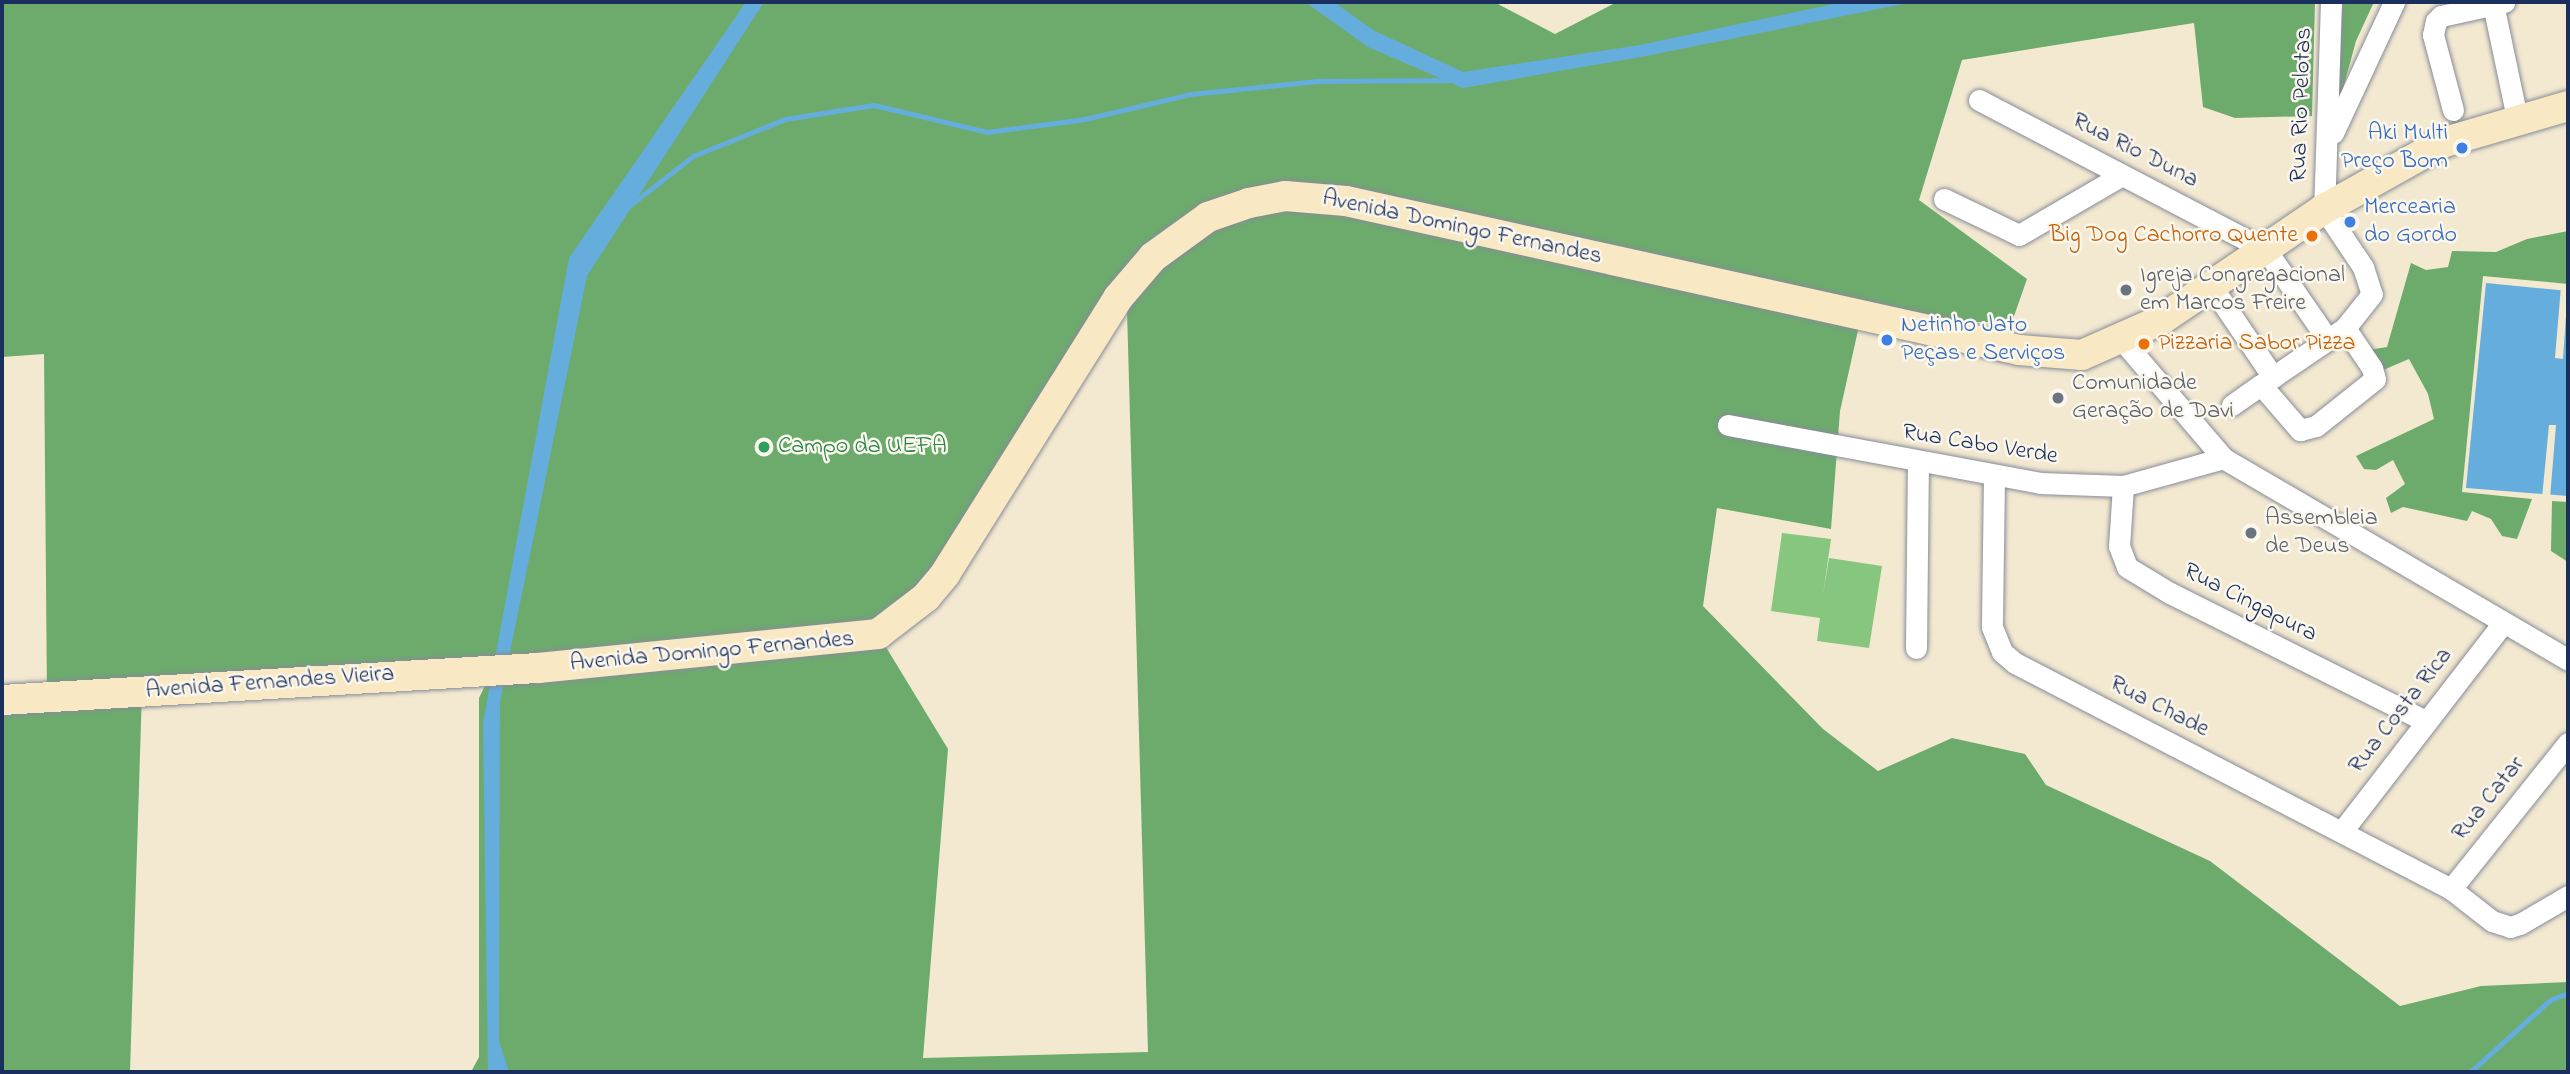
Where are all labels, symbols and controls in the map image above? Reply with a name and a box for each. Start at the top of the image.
street label: Rua Rio Pelotas [2285,27,2319,183]
street label: Rua Rio Duna [2067,107,2203,195]
place label: Aki Multi Preço Bom [2341,120,2448,176]
marker: Aki Multi Preço Bom [2454,140,2470,156]
street label: Avenida Domingo Fernandes [1320,184,1604,272]
place label: Mercearia do Gordo [2364,194,2457,250]
marker: Mercearia do Gordo [2342,214,2358,230]
place label: Big Dog Cachorro Quente [2049,222,2298,250]
marker: Big Dog Cachorro Quente [2304,228,2320,244]
place label: Igreja Congregacional em Marcos Freire [2140,262,2345,318]
marker: Igreja Congregacional em Marcos Freire [2118,282,2134,298]
place label: Netinho Jato Peças e Serviços [1901,312,2065,368]
place label: Pizzaria Sabor Pizza [2158,330,2355,358]
marker: Netinho Jato Peças e Serviços [1879,332,1895,348]
marker: Pizzaria Sabor Pizza [2136,336,2152,352]
place label: Comunidade Geração de Davi [2072,370,2234,426]
marker: Comunidade Geração de Davi [2050,390,2066,406]
street label: Rua Cabo Verde [1900,419,2060,471]
place label: Campo da UEFA [778,433,947,461]
marker: Campo da UEFA [756,439,772,455]
place label: Assembleia de Deus [2265,505,2378,561]
marker: Assembleia de Deus [2243,525,2259,541]
street label: Rua Cingapura [2178,557,2322,649]
street label: Avenida Domingo Fernandes [569,625,855,679]
street label: Rua Costa Rica [2343,642,2459,780]
street label: Avenida Fernandes Vieira [145,660,395,706]
street label: Rua Chade [2104,670,2214,744]
street label: Rua Catar [2446,751,2532,847]

